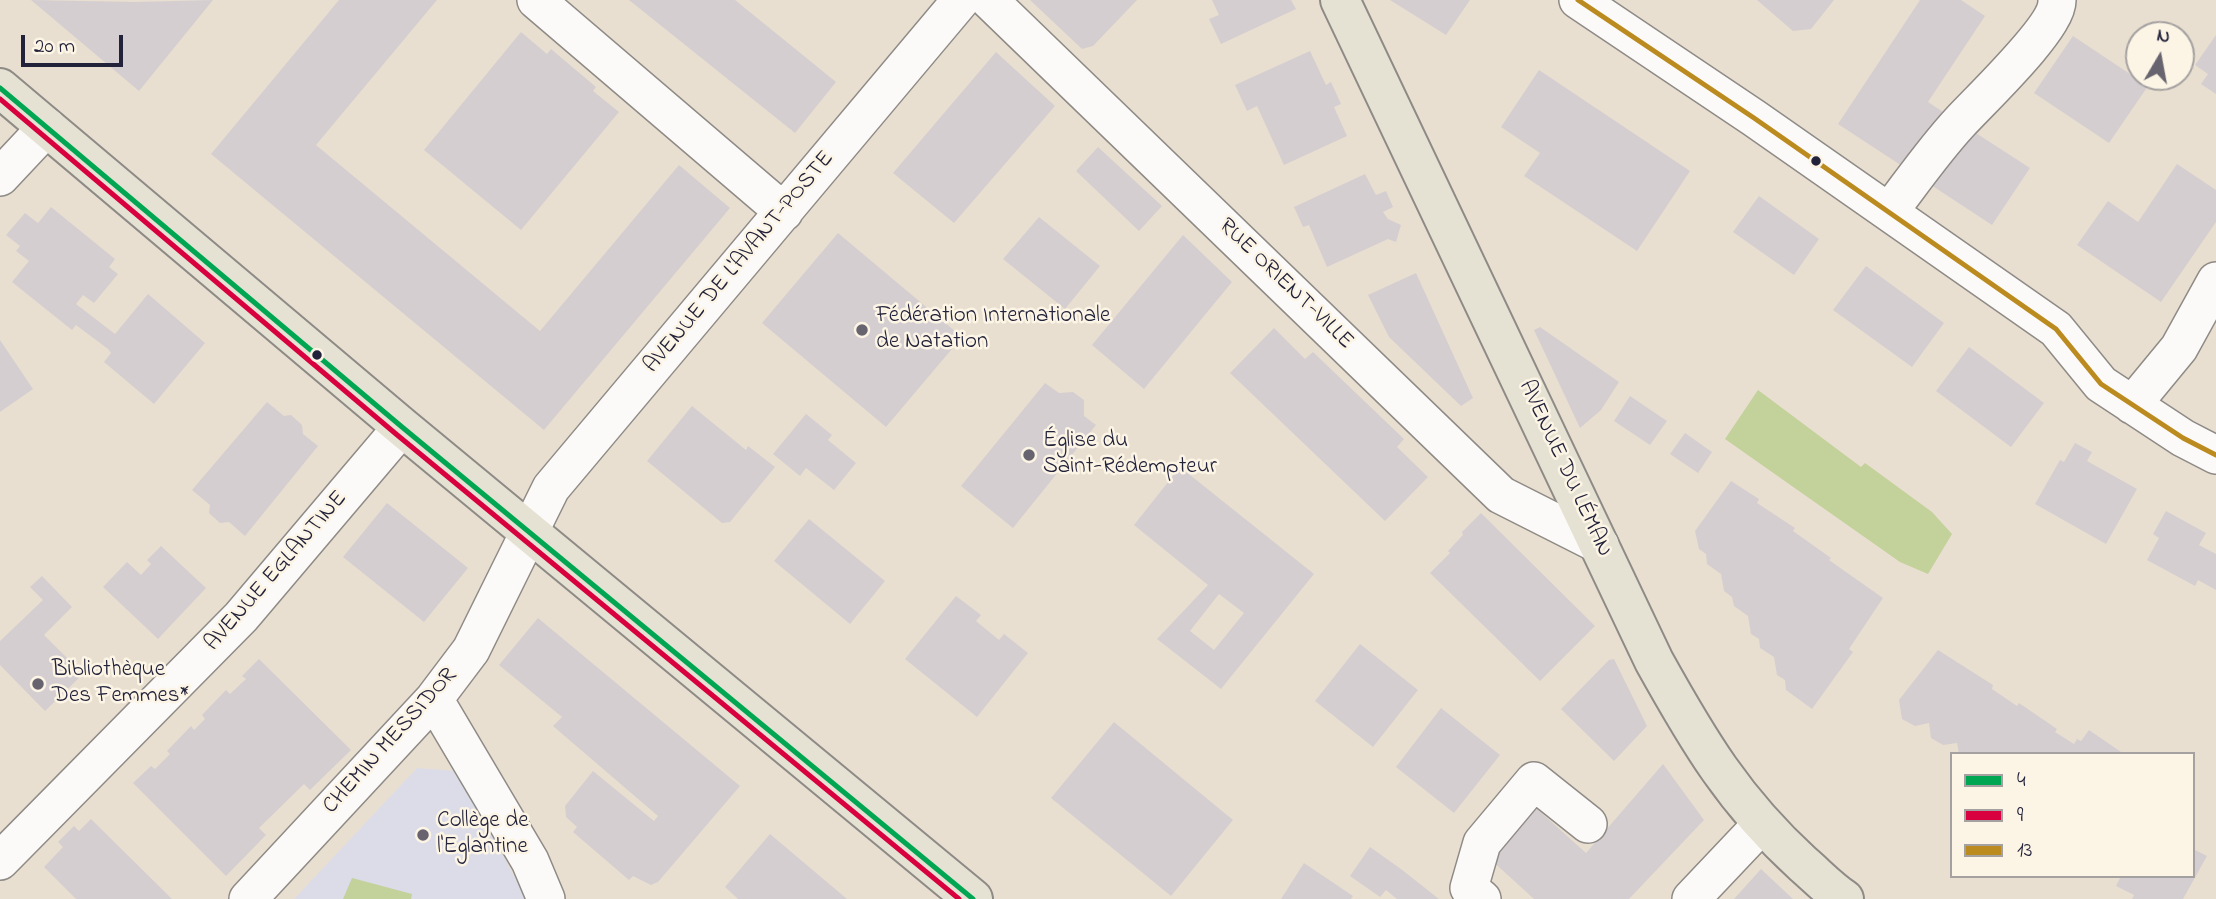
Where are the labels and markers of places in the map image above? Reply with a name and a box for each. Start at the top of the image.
unlabelled marker [1809,154,1823,168]
place label: Fédération Internationale de Natation [876,303,1110,357]
marker: Fédération Internationale de Natation [854,322,870,338]
unlabelled marker [310,348,324,362]
place label: Église du Saint-Rédempteur [1043,428,1217,482]
marker: Église du Saint-Rédempteur [1021,447,1037,463]
place label: Bibliothèque Des Femmes* [52,657,189,711]
marker: Bibliothèque Des Femmes* [30,676,46,692]
place label: Collège de l'Eglantine [437,808,529,862]
marker: Collège de l'Eglantine [415,827,431,843]

